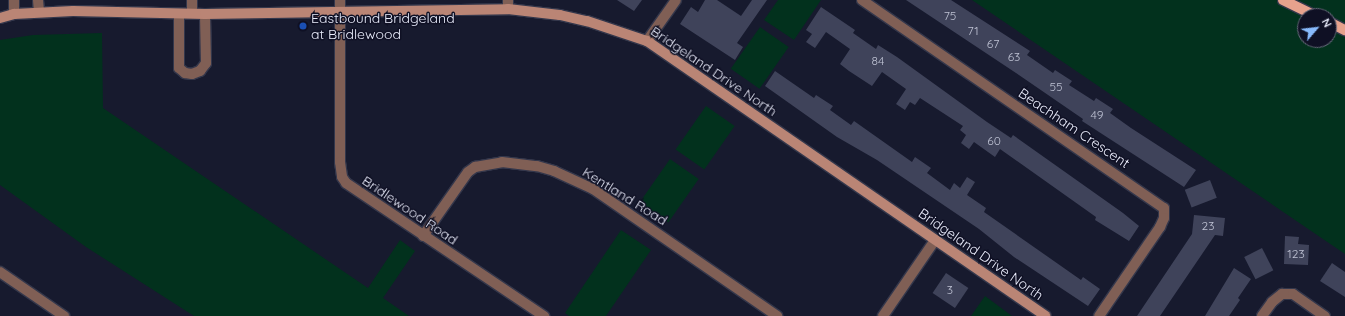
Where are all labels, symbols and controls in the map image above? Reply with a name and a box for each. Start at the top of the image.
north arrow [1297,8,1337,48]
house number: 75 [944,9,956,23]
place label: Eastbound Bridgeland at Bridlewood [311,10,455,42]
text: N [1319,16,1335,30]
marker: Eastbound Bridgeland at Bridlewood [298,21,308,31]
street label: Bridgeland Drive North [648,22,780,120]
house number: 71 [967,24,979,38]
house number: 67 [987,37,999,51]
house number: 63 [1008,50,1020,64]
house number: 84 [872,54,884,68]
house number: 55 [1049,80,1063,94]
street label: Beachham Crescent [1015,85,1133,171]
house number: 49 [1091,108,1103,122]
house number: 60 [987,134,1001,148]
street label: Kentland Road [580,163,670,229]
street label: Bridlewood Road [359,172,461,248]
street label: Bridgeland Drive North [915,204,1047,304]
house number: 23 [1202,219,1214,233]
house number: 123 [1287,247,1305,261]
house number: 3 [947,283,953,297]

